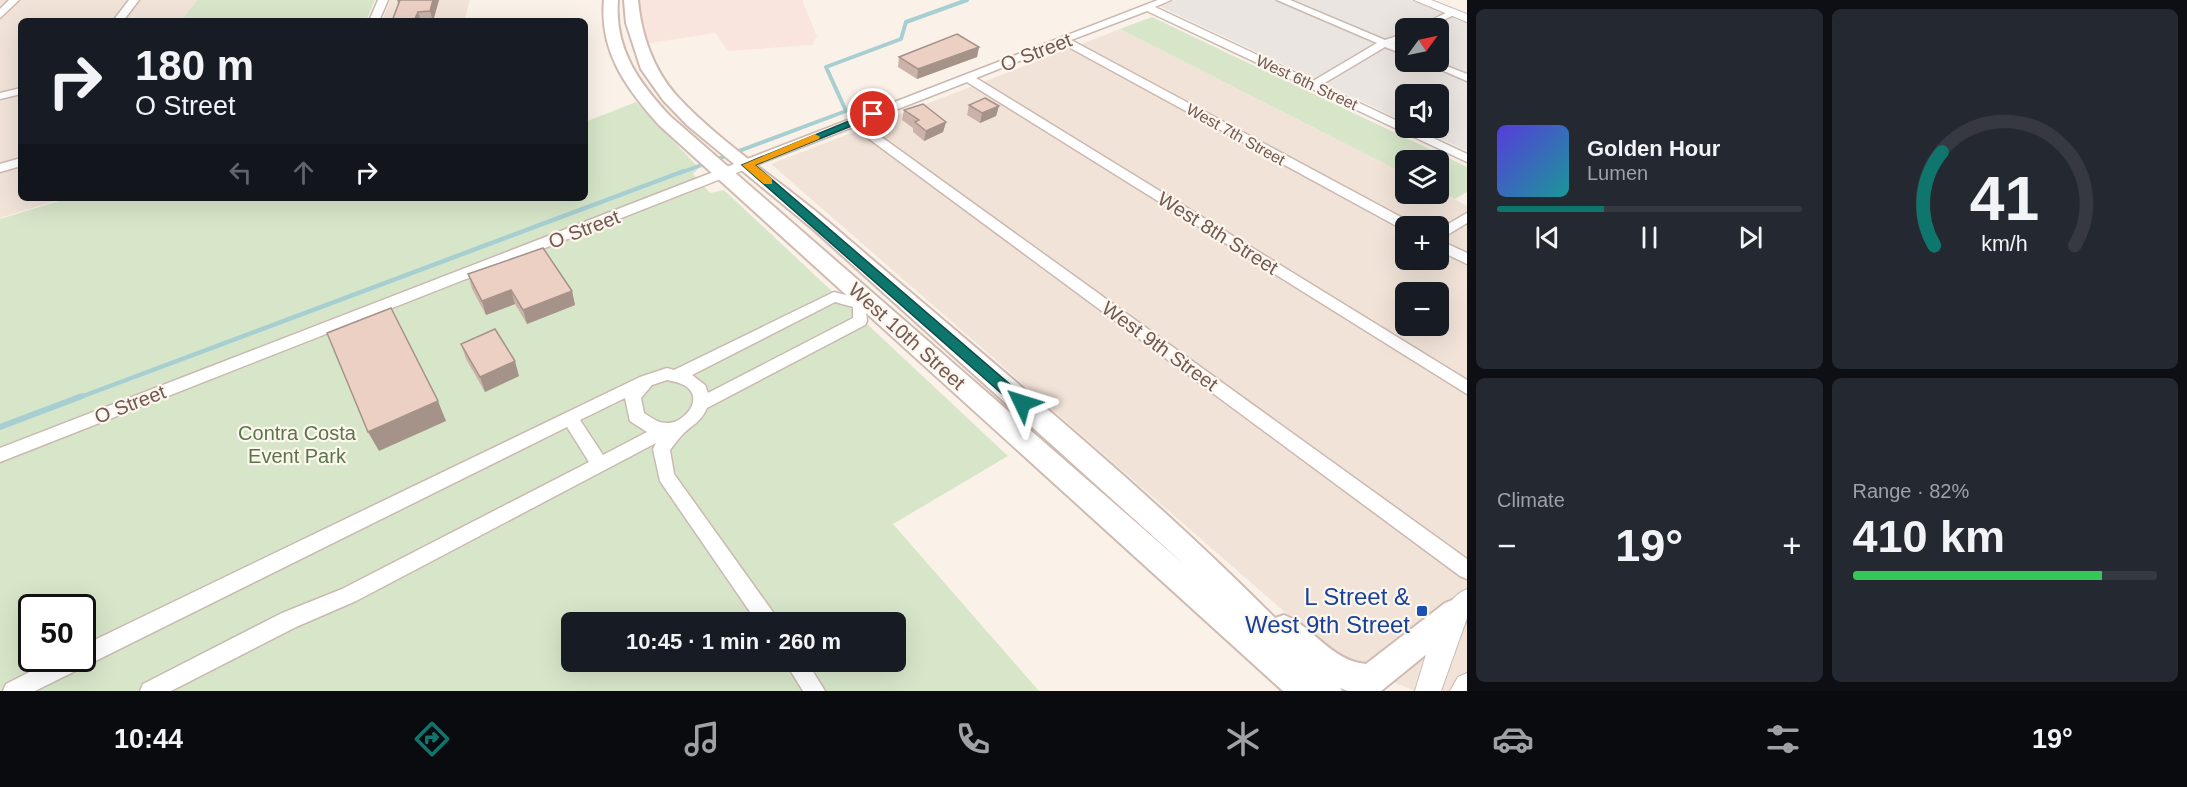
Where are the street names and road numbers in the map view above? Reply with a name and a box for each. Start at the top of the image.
street label: O Street [997,28,1075,76]
street label: West 6th Street [1253,52,1361,114]
street label: West 7th Street [1184,100,1288,169]
street label: West 8th Street [1154,187,1282,279]
street label: O Street [545,205,623,253]
street label: West 10th Street [844,278,970,394]
street label: West 9th Street [1098,297,1222,396]
street label: O Street [91,380,169,428]

